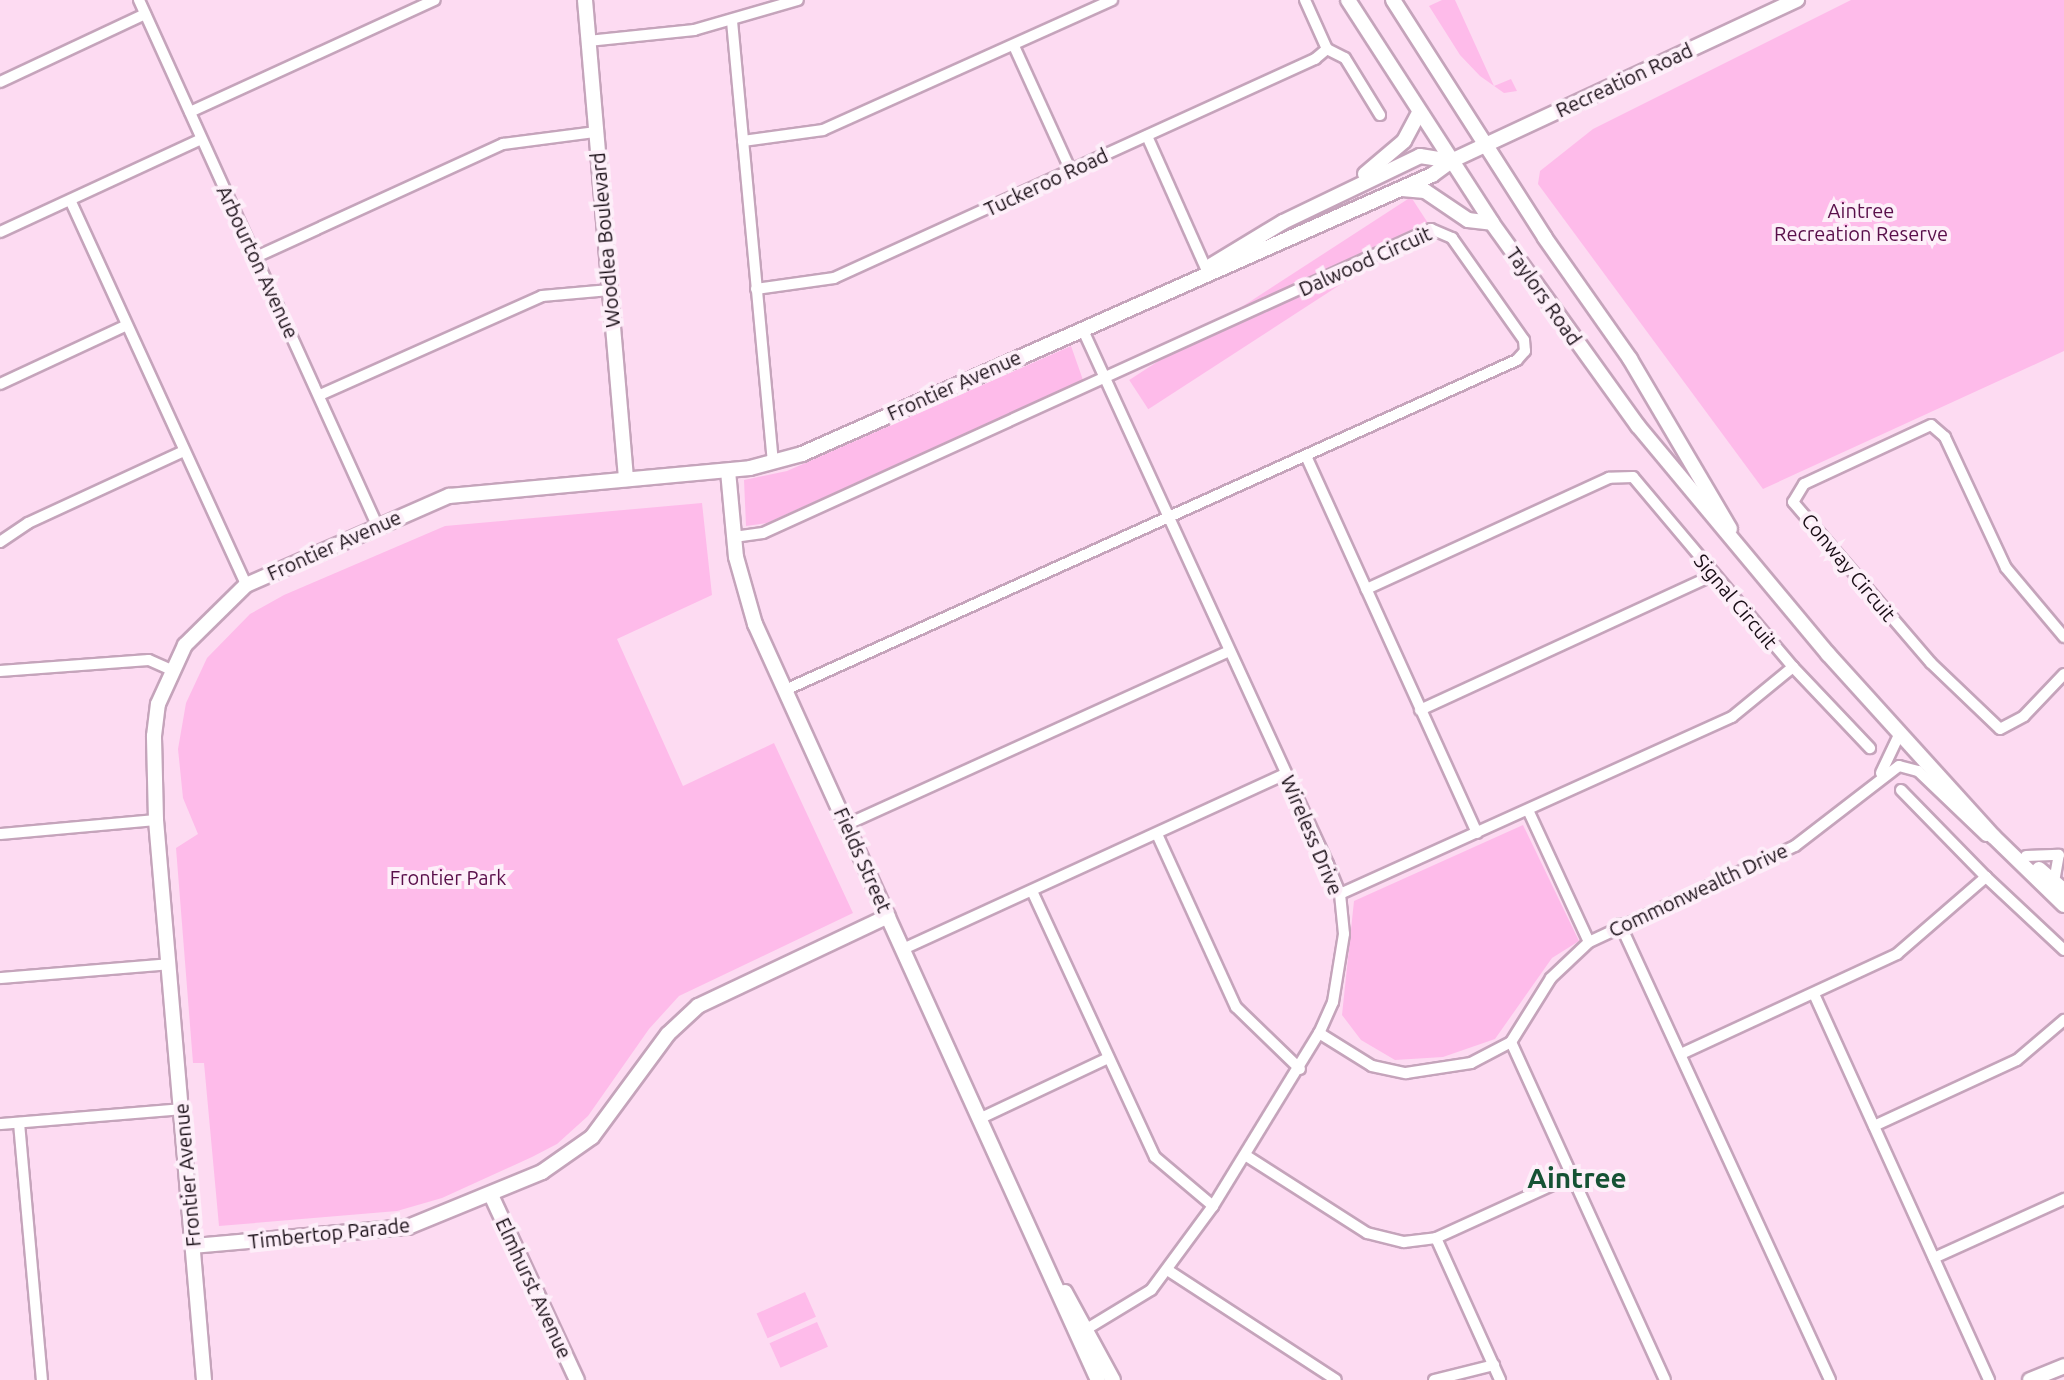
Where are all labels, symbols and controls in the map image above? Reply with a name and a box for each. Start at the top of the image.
street label: Recreation Road [1552,38,1696,122]
street label: Tuckeroo Road [980,143,1112,221]
street label: Woodlea Boulevard [585,151,625,329]
street label: Arbourton Avenue [212,182,304,342]
park label: Aintree Recreation Reserve [1774,199,1948,246]
street label: Dalwood Circuit [1295,221,1435,301]
street label: Taylors Road [1501,242,1587,350]
street label: Frontier Avenue [883,345,1025,425]
street label: Frontier Avenue [263,505,405,585]
street label: Conway Circuit [1797,508,1901,626]
street label: Signal Circuit [1689,549,1783,653]
street label: Wireless Drive [1276,771,1348,899]
street label: Fields Street [829,804,897,916]
street label: Commonwealth Drive [1605,838,1791,942]
park label: Frontier Park [390,865,506,889]
street label: Frontier Avenue [169,1102,205,1248]
district label: Aintree [1527,1161,1627,1195]
street label: Timbertop Parade [247,1213,411,1253]
street label: Elmhurst Avenue [491,1214,577,1362]

